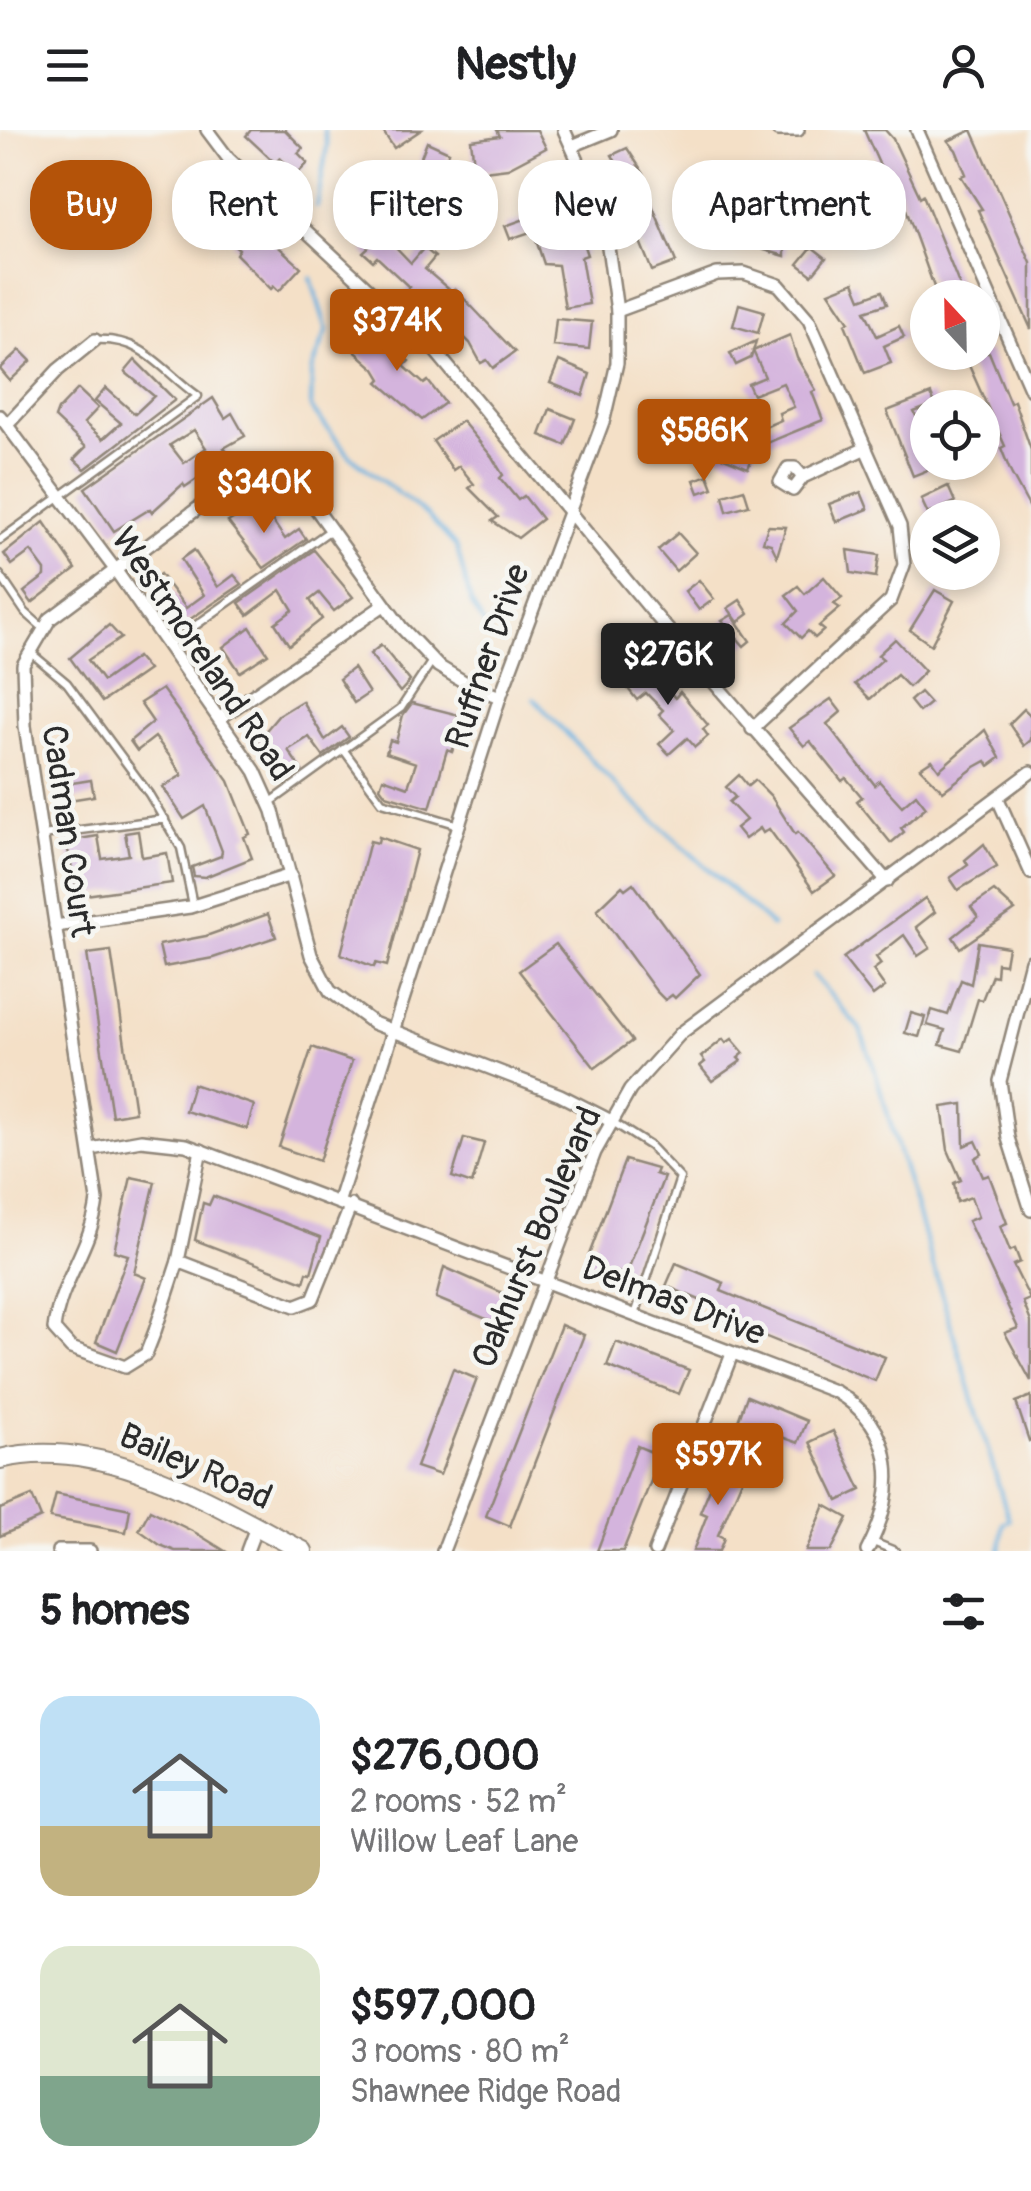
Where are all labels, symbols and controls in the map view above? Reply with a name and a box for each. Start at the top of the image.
text: Nestly [455,37,576,93]
icon: menu [40,38,95,93]
icon: person [936,38,991,93]
chip: Buy [30,160,152,250]
chip: Rent [172,160,313,250]
chip: Filters [333,160,498,250]
chip: New [518,160,652,250]
chip: Apartment [672,160,906,250]
north arrow [910,280,1000,370]
map controls [910,280,1000,590]
pin: $374K [327,289,467,374]
text: $374K [352,301,442,341]
button: locate [910,390,1000,480]
pin: $586K [634,399,774,484]
text: $586K [660,411,748,451]
pin: $340K [194,451,334,536]
text: $340K [217,463,311,503]
button: layers [910,500,1000,590]
street label: Westmoreland Road [101,519,303,790]
street label: Ruffner Drive [436,558,540,755]
pin: $276K [598,623,738,708]
text: $276K [623,635,713,675]
street label: Cadman Court [31,722,105,941]
street label: Oakhurst Boulevard [462,1100,612,1375]
street label: Delmas Drive [576,1246,772,1356]
street label: Bailey Road [112,1414,279,1520]
pin: $597K [648,1423,788,1508]
text: $597K [674,1435,762,1475]
icon: filters [936,1584,991,1639]
text: 5 homes [40,1585,190,1637]
text: $276,000 [350,1730,540,1782]
icon: home [120,1736,240,1856]
text: 2 rooms · 52 m² [350,1782,567,1822]
text: Willow Leaf Lane [350,1822,578,1862]
text: $597,000 [350,1980,536,2032]
icon: home [120,1986,240,2106]
text: 3 rooms · 80 m² [350,2032,570,2072]
text: Shawnee Ridge Road [350,2072,622,2112]

